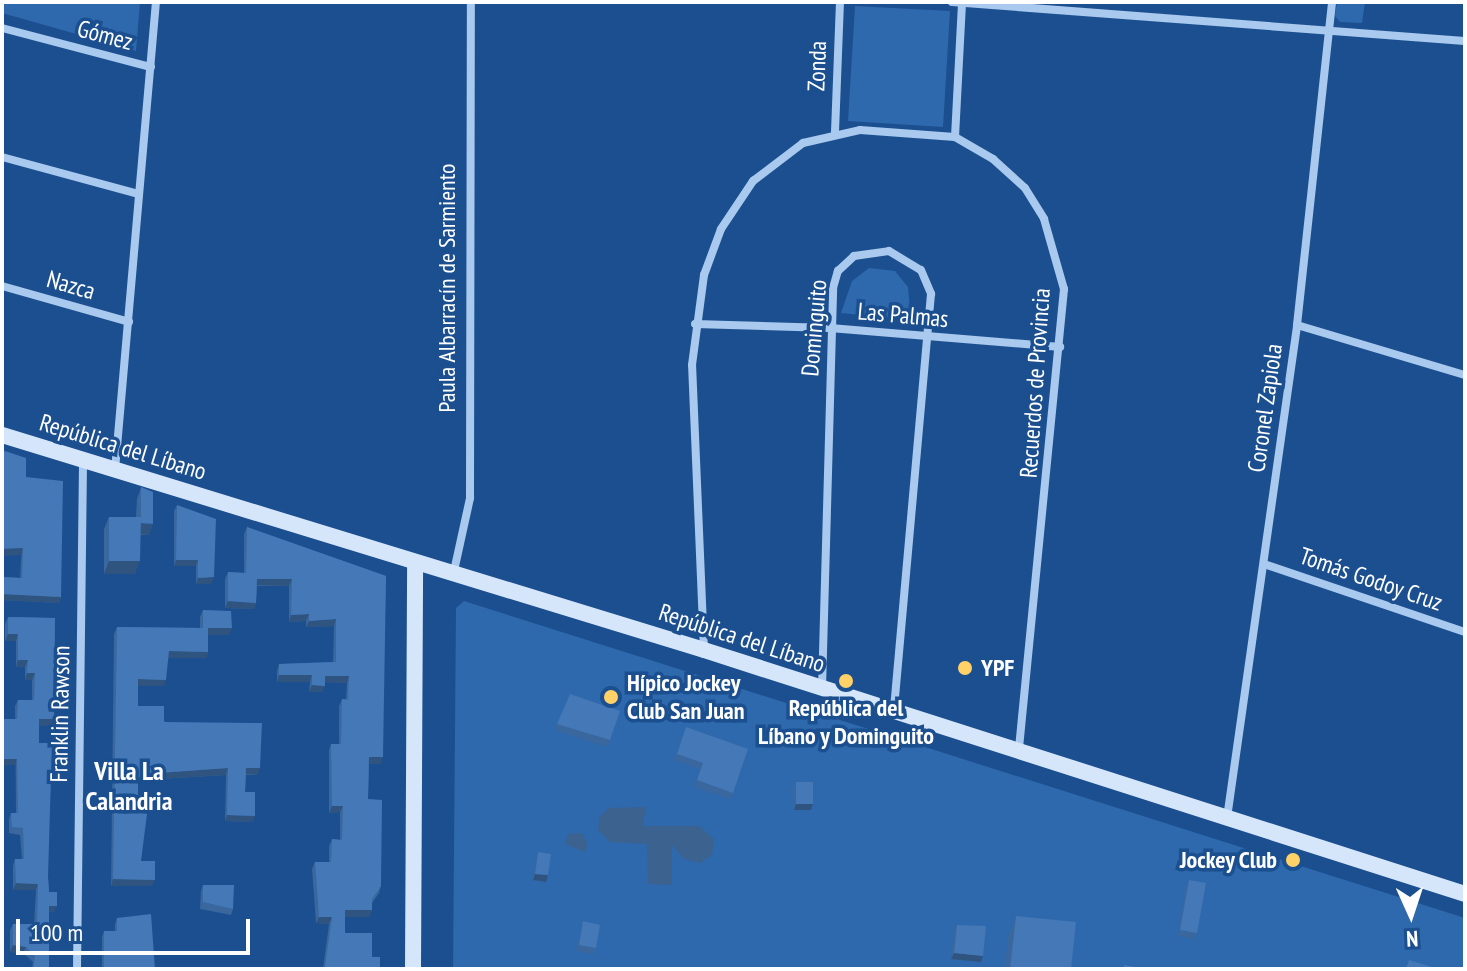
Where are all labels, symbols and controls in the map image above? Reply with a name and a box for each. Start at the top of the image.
street label: Gómez [74,14,136,56]
street label: Zonda [802,40,832,92]
street label: Paula Albarracín de Sarmiento [433,163,461,413]
street label: Nazca [43,264,99,306]
street label: Dominguito [795,278,833,378]
street label: Recuerdos de Provincia [1014,287,1056,479]
street label: Las Palmas [856,297,950,333]
street label: Coronel Zapiola [1242,342,1288,474]
street label: República del Líbano [36,408,210,486]
street label: Tomás Godoy Cruz [1295,541,1447,617]
street label: República del Líbano [655,598,829,678]
street label: Franklin Rawson [44,645,76,783]
place label: YPF [981,654,1014,682]
marker: YPF [956,659,974,677]
place label: Hípico Jockey Club San Juan [627,669,745,725]
marker: República del Líbano y Dominguito [837,672,855,690]
marker: Hípico Jockey Club San Juan [602,688,620,706]
place label: República del Líbano y Dominguito [757,694,935,750]
district label: Villa La Calandria [86,755,172,816]
place label: Jockey Club [1179,846,1277,874]
marker: Jockey Club [1284,851,1302,869]
north arrow [1371,875,1451,955]
scale bar [20,903,254,953]
text: 100 m [30,917,83,948]
text: N [1406,925,1419,953]

